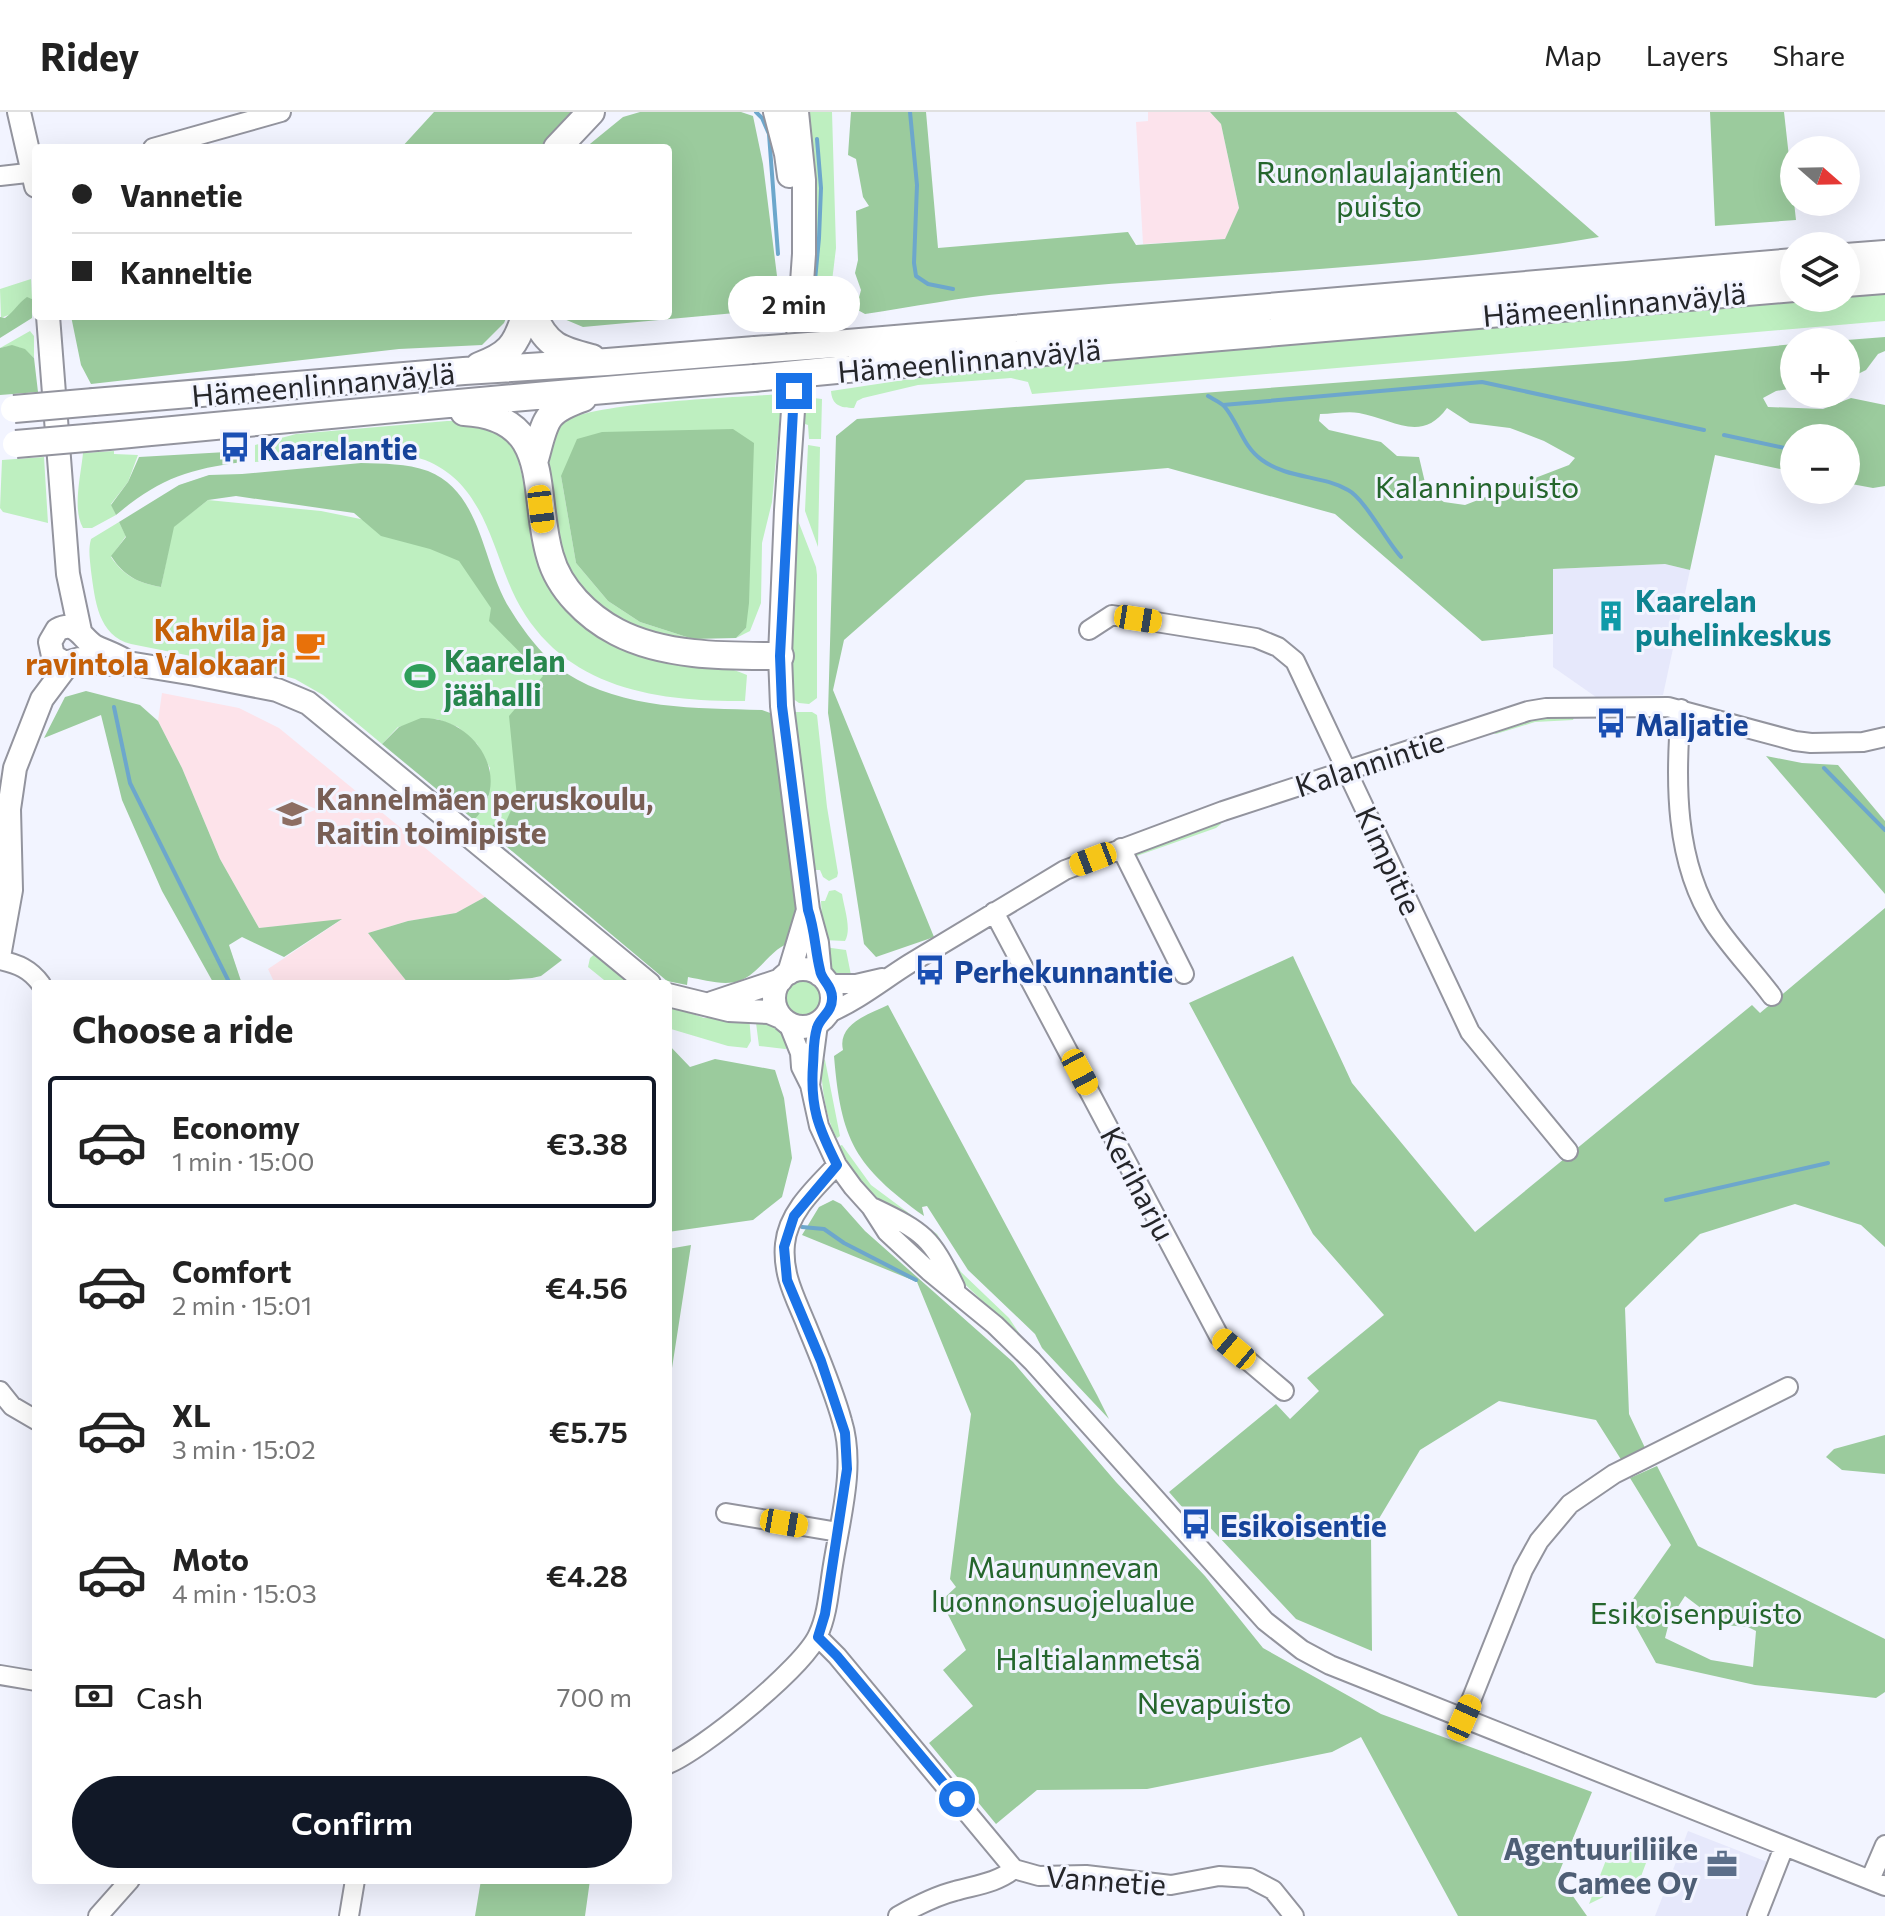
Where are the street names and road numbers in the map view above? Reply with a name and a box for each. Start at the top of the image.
street label: Hämeenlinnanväylä [1481,273,1747,333]
street label: Hämeenlinnanväylä [836,329,1102,389]
street label: Hämeenlinnanväylä [190,353,456,413]
street label: Kalannintie [1290,721,1448,803]
street label: Kimpitie [1349,800,1431,920]
street label: Keriharju [1094,1120,1184,1246]
street label: Vannetie [1045,1856,1167,1902]

